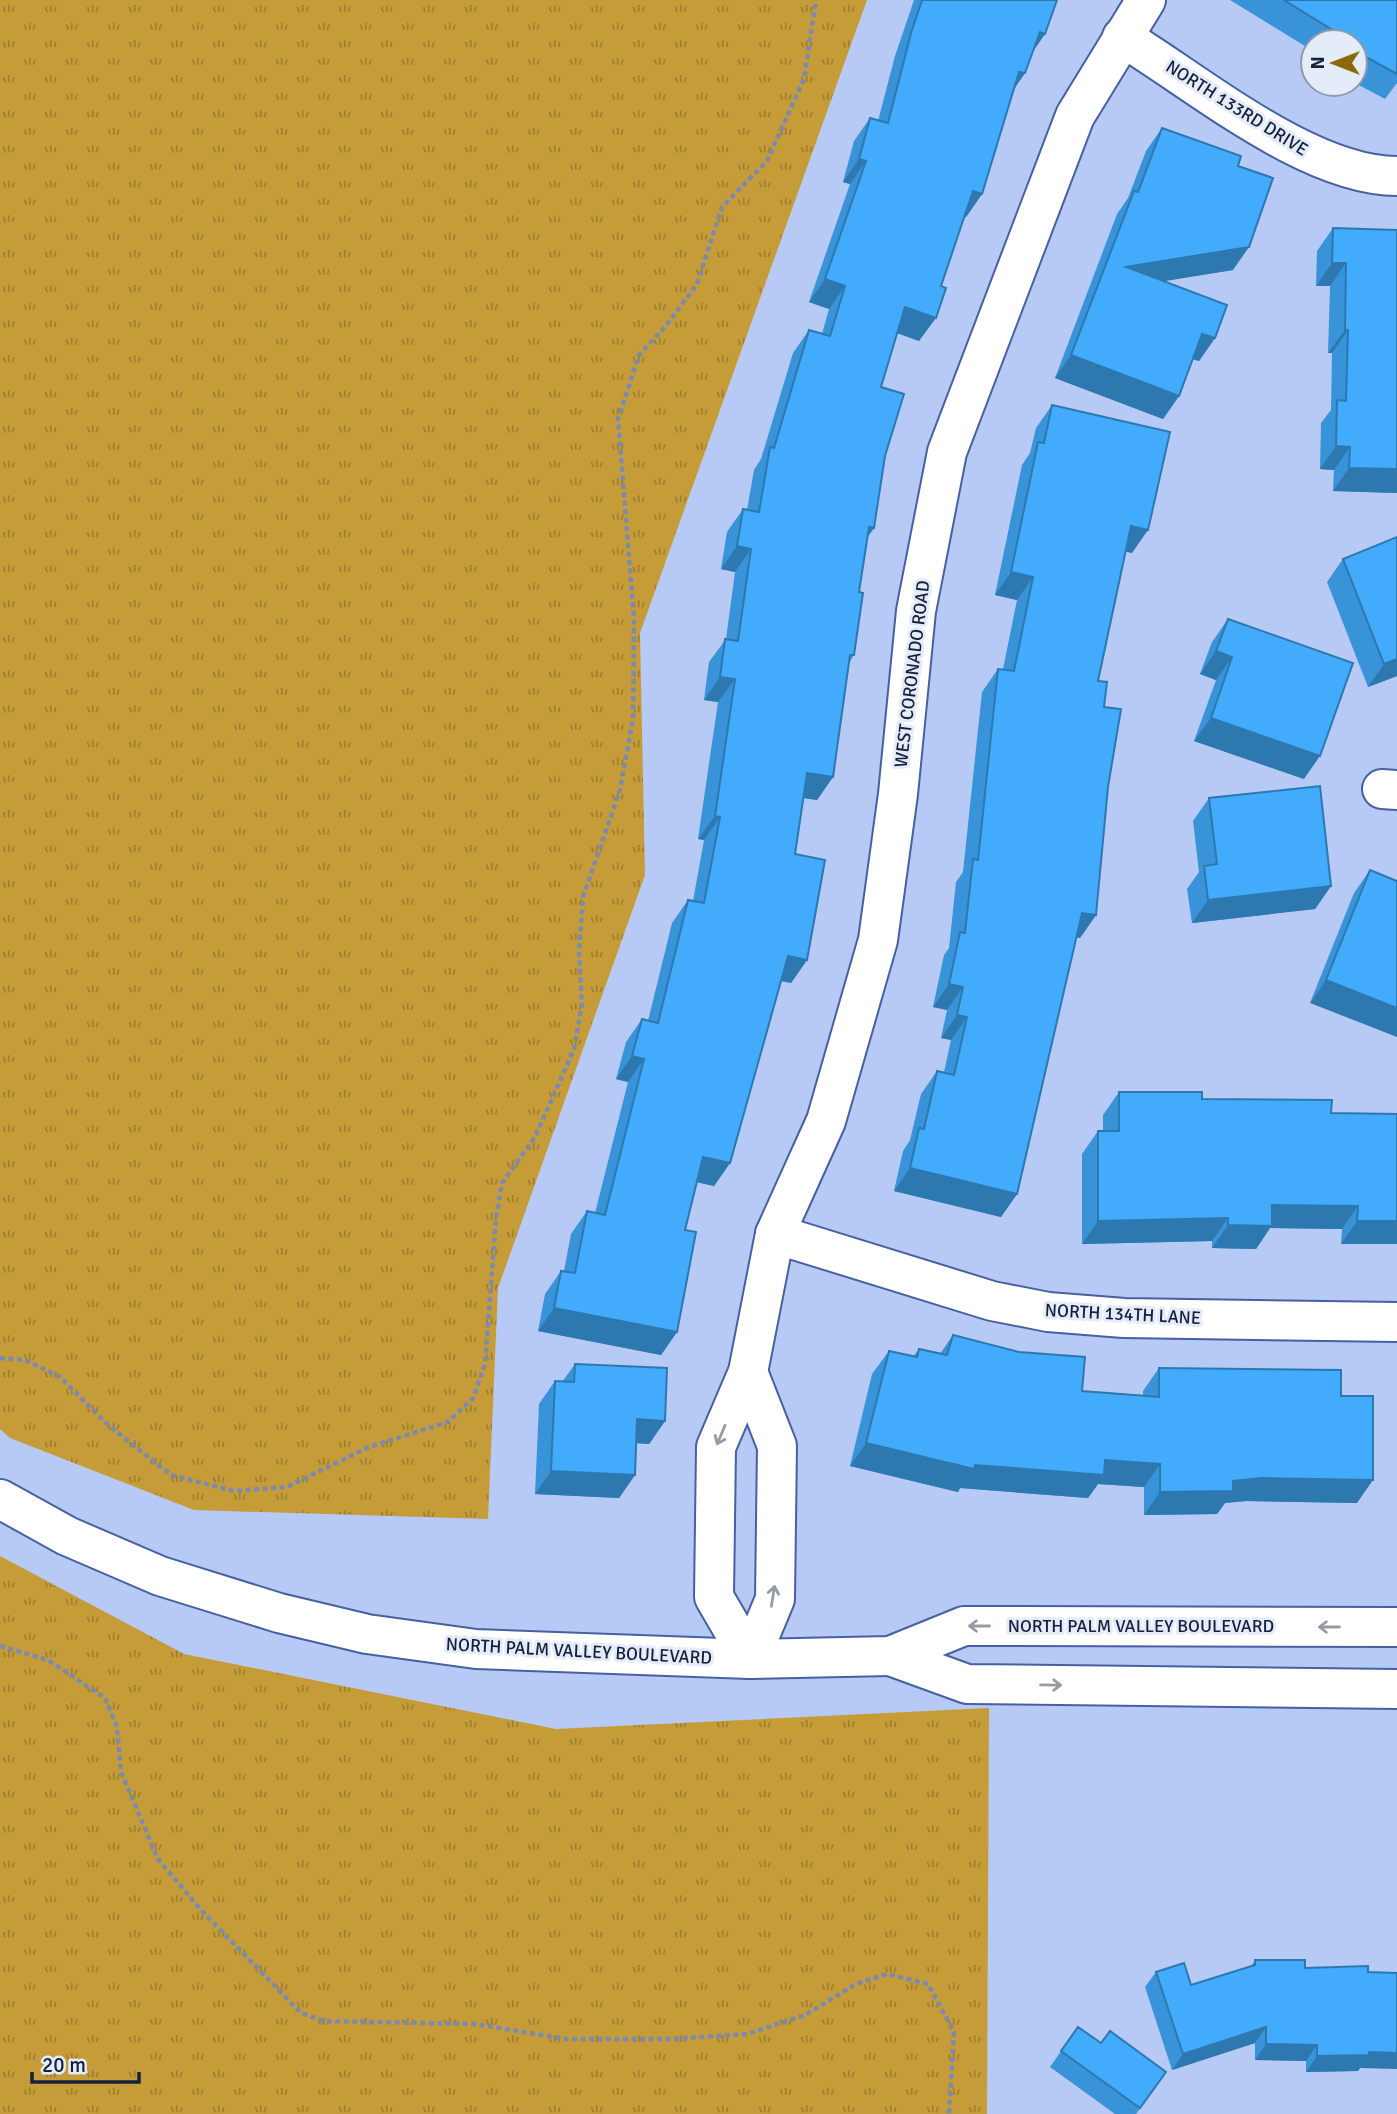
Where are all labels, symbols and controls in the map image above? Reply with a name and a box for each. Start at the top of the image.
north arrow [1299,28,1369,98]
street label: NORTH 133RD DRIVE [1162,55,1312,161]
text: N [1306,56,1330,70]
street label: WEST CORONADO ROAD [890,579,934,769]
street label: NORTH 134TH LANE [1044,1299,1202,1329]
one-way arrow [714,1424,727,1445]
one-way arrow [767,1585,780,1608]
street label: NORTH PALM VALLEY BOULEVARD [1008,1615,1274,1637]
one-way arrow [968,1619,991,1633]
one-way arrow [1318,1620,1341,1634]
street label: NORTH PALM VALLEY BOULEVARD [445,1633,713,1669]
one-way arrow [1040,1678,1063,1692]
scale bar [32,2040,138,2084]
text: 20 m [42,2052,86,2078]

